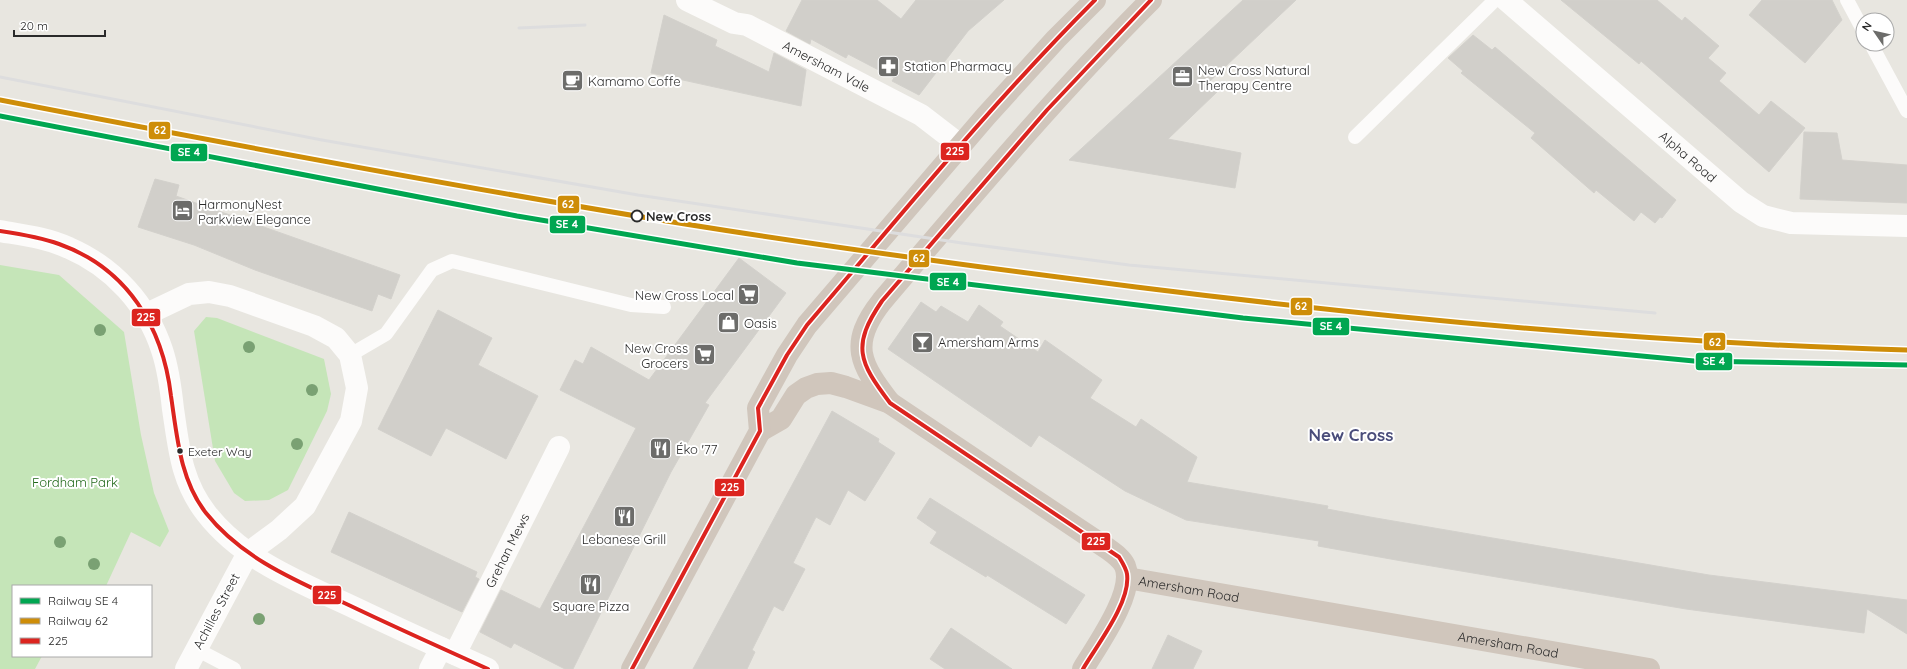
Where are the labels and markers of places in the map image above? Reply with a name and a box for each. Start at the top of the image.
pharmacy icon: Station Pharmacy [875,53,901,79]
place label: Station Pharmacy [904,58,1012,74]
place label: New Cross Natural Therapy Centre [1198,62,1310,93]
office icon: New Cross Natural Therapy Centre [1170,64,1196,90]
cafe icon: Kamamo Coffe [559,68,585,94]
place label: Kamamo Coffe [588,73,681,89]
place label: HarmonyNest Parkview Elegance [198,196,311,227]
hotel icon: HarmonyNest Parkview Elegance [170,198,196,224]
place label: New Cross [646,208,711,224]
marker: New Cross [630,209,644,223]
supermarket icon: New Cross Local [736,282,762,308]
place label: New Cross Local [635,287,734,303]
shop icon: Oasis [715,310,741,336]
place label: Oasis [744,315,777,331]
bar icon: Amersham Arms [909,329,935,355]
place label: Amersham Arms [938,334,1039,350]
place label: New Cross Grocers [625,340,688,371]
supermarket icon: New Cross Grocers [691,342,717,368]
restaurant icon: Éko '77 [647,436,673,462]
place label: Éko '77 [676,441,718,457]
place label: Exeter Way [188,444,252,459]
marker: Exeter Way [175,446,185,456]
restaurant icon: Lebanese Grill [611,504,637,530]
place label: Lebanese Grill [582,531,666,547]
restaurant icon: Square Pizza [578,571,604,597]
place label: Square Pizza [553,598,629,614]

